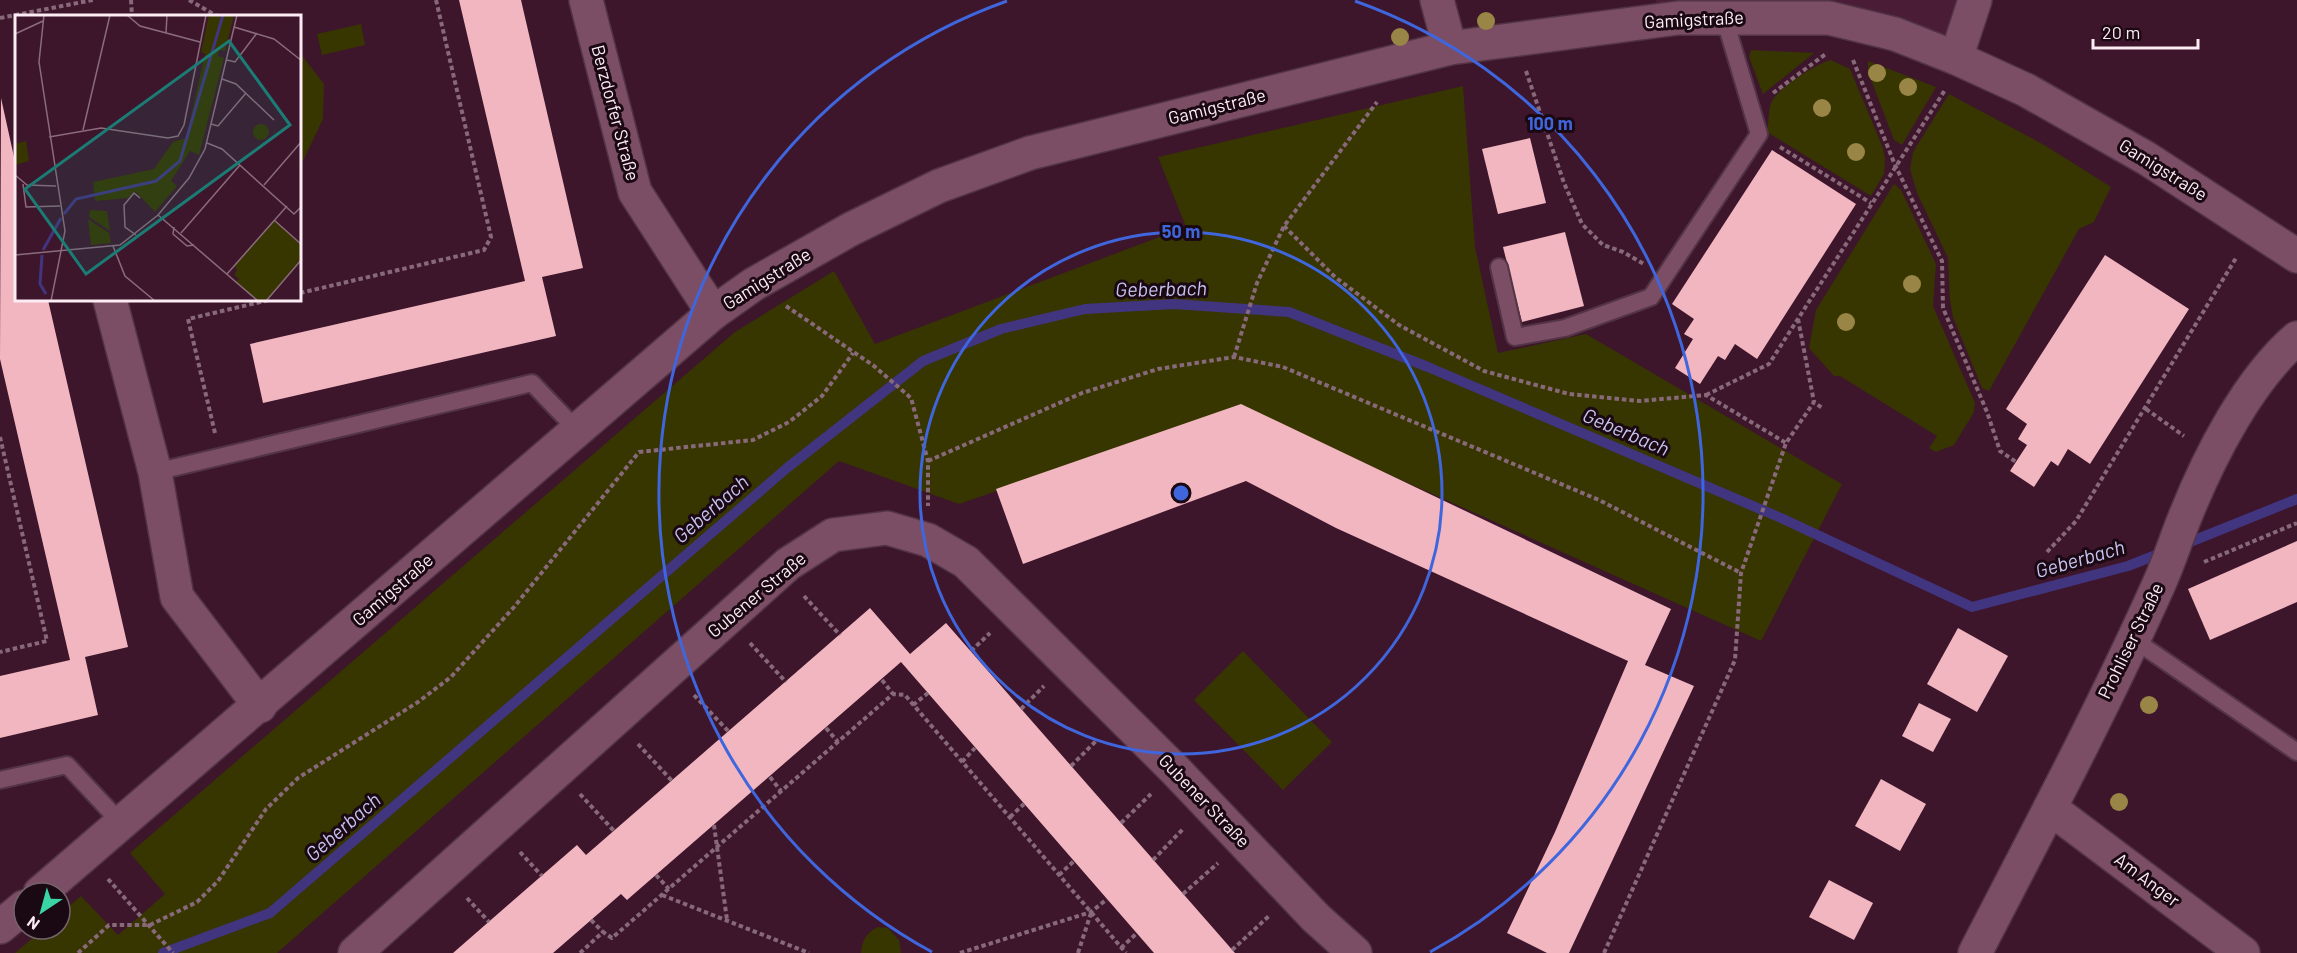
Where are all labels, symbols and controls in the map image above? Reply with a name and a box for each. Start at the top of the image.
street label: Gamigstraße [1644,5,1744,33]
scale bar [2093,12,2198,50]
inset map [15,15,302,302]
text: 20 m [2102,21,2140,43]
street label: Berzdorfer Straße [587,42,645,183]
street label: Gamigstraße [1166,83,1268,129]
text: 100 m [1527,112,1573,134]
street label: Gamigstraße [2115,133,2212,205]
text: 50 m [1162,220,1200,242]
street label: Gamigstraße [718,242,815,314]
water label: Geberbach [1115,275,1207,301]
water label: Geberbach [1579,402,1673,460]
water label: Geberbach [668,469,753,547]
centre of rings [1171,483,1191,503]
water label: Geberbach [2032,534,2127,582]
street label: Gubener Straße [703,547,810,642]
street label: Gamigstraße [348,548,437,630]
street label: Prohliser Straße [2093,579,2168,702]
street label: Gubener Straße [1155,749,1255,852]
water label: Geberbach [300,787,385,865]
street label: Am Anger [2111,848,2185,911]
north arrow [12,881,72,941]
text: N [23,913,43,934]

